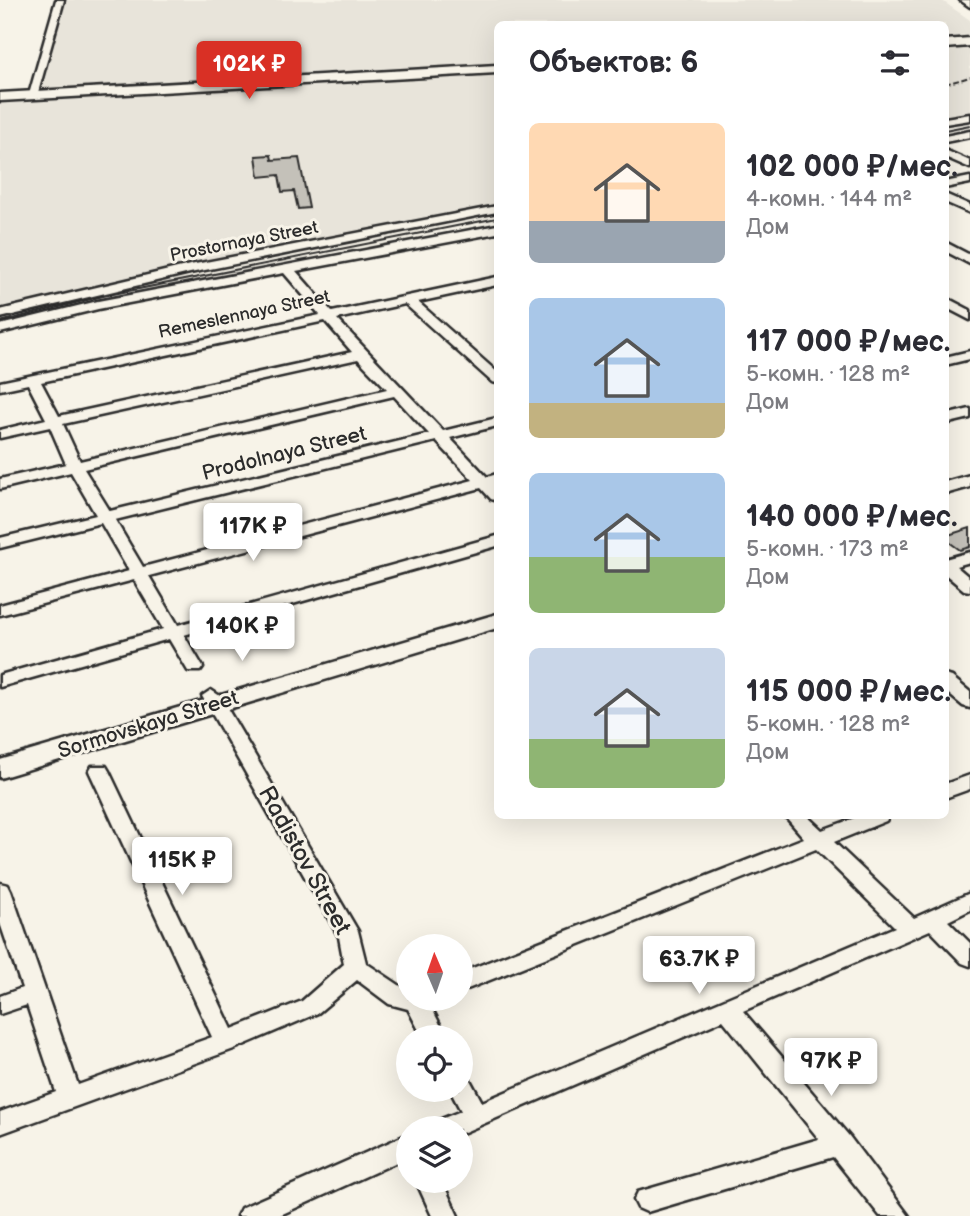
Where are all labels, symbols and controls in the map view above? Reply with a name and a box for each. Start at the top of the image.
pin: 102K ₽ [192,42,306,101]
icon: filters [876,44,914,82]
text: Объектов: 6 [529,45,698,81]
text: 102K ₽ [212,50,286,78]
text: 102 000 ₽/мес. [746,149,958,185]
icon: home [585,151,669,235]
text: 4-комн. · 144 m² [746,185,912,213]
text: Дом [746,213,789,241]
street label: Prostornaya Street [168,217,320,266]
street label: Remeslennaya Street [156,286,332,343]
text: 117 000 ₽/мес. [746,324,950,360]
icon: home [585,326,669,410]
text: 5-комн. · 128 m² [746,360,910,388]
text: Дом [746,388,789,416]
street label: Prodolnaya Street [199,421,369,486]
text: 140 000 ₽/мес. [746,499,958,535]
icon: home [585,501,669,585]
pin: 117K ₽ [196,504,310,563]
text: 117K ₽ [219,512,287,540]
text: 5-комн. · 173 m² [746,535,909,563]
text: Дом [746,563,789,591]
pin: 140K ₽ [185,604,299,663]
text: 140K ₽ [206,612,278,640]
text: 115 000 ₽/мес. [746,674,951,710]
icon: home [585,676,669,760]
street label: Sormovskaya Street [55,685,242,764]
text: 5-комн. · 128 m² [746,710,910,738]
text: Дом [746,738,789,766]
street label: Radistov Street [252,781,358,940]
pin: 115K ₽ [125,838,239,897]
text: 115K ₽ [148,846,216,874]
north arrow [396,934,472,1012]
map controls [396,934,473,1193]
pin: 63.7K ₽ [634,936,764,996]
text: 63.7K ₽ [659,945,739,973]
button: locate [396,1025,473,1102]
pin: 97K ₽ [782,1038,880,1098]
text: 97K ₽ [800,1047,862,1075]
button: layers [396,1116,473,1193]

